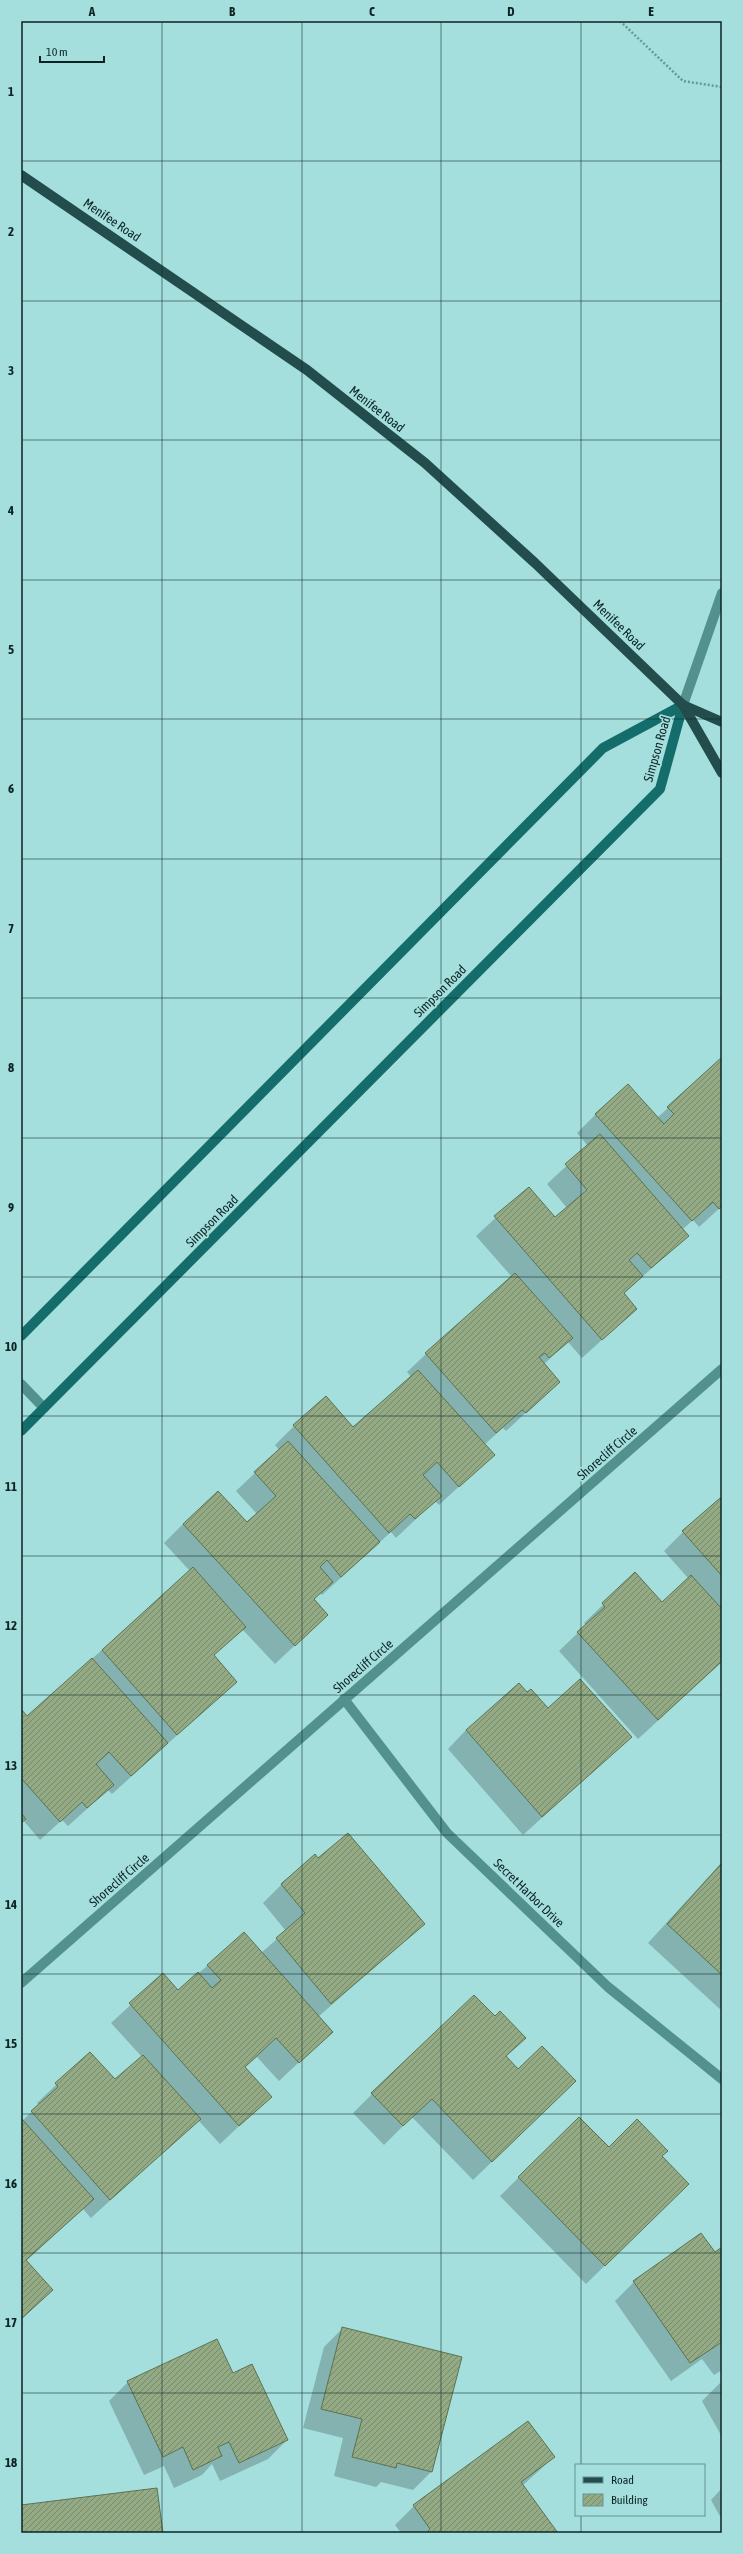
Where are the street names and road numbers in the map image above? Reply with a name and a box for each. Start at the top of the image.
street label: Menifee Road [81,195,143,245]
street label: Menifee Road [346,383,408,435]
street label: Menifee Road [590,597,648,653]
street label: Simpson Road [640,714,674,784]
street label: Simpson Road [411,962,469,1020]
street label: Simpson Road [183,1192,241,1250]
street label: Shorecliff Circle [574,1423,640,1483]
street label: Shorecliff Circle [330,1636,396,1696]
street label: Shorecliff Circle [86,1850,152,1910]
street label: Secret Harbor Drive [491,1856,567,1930]

